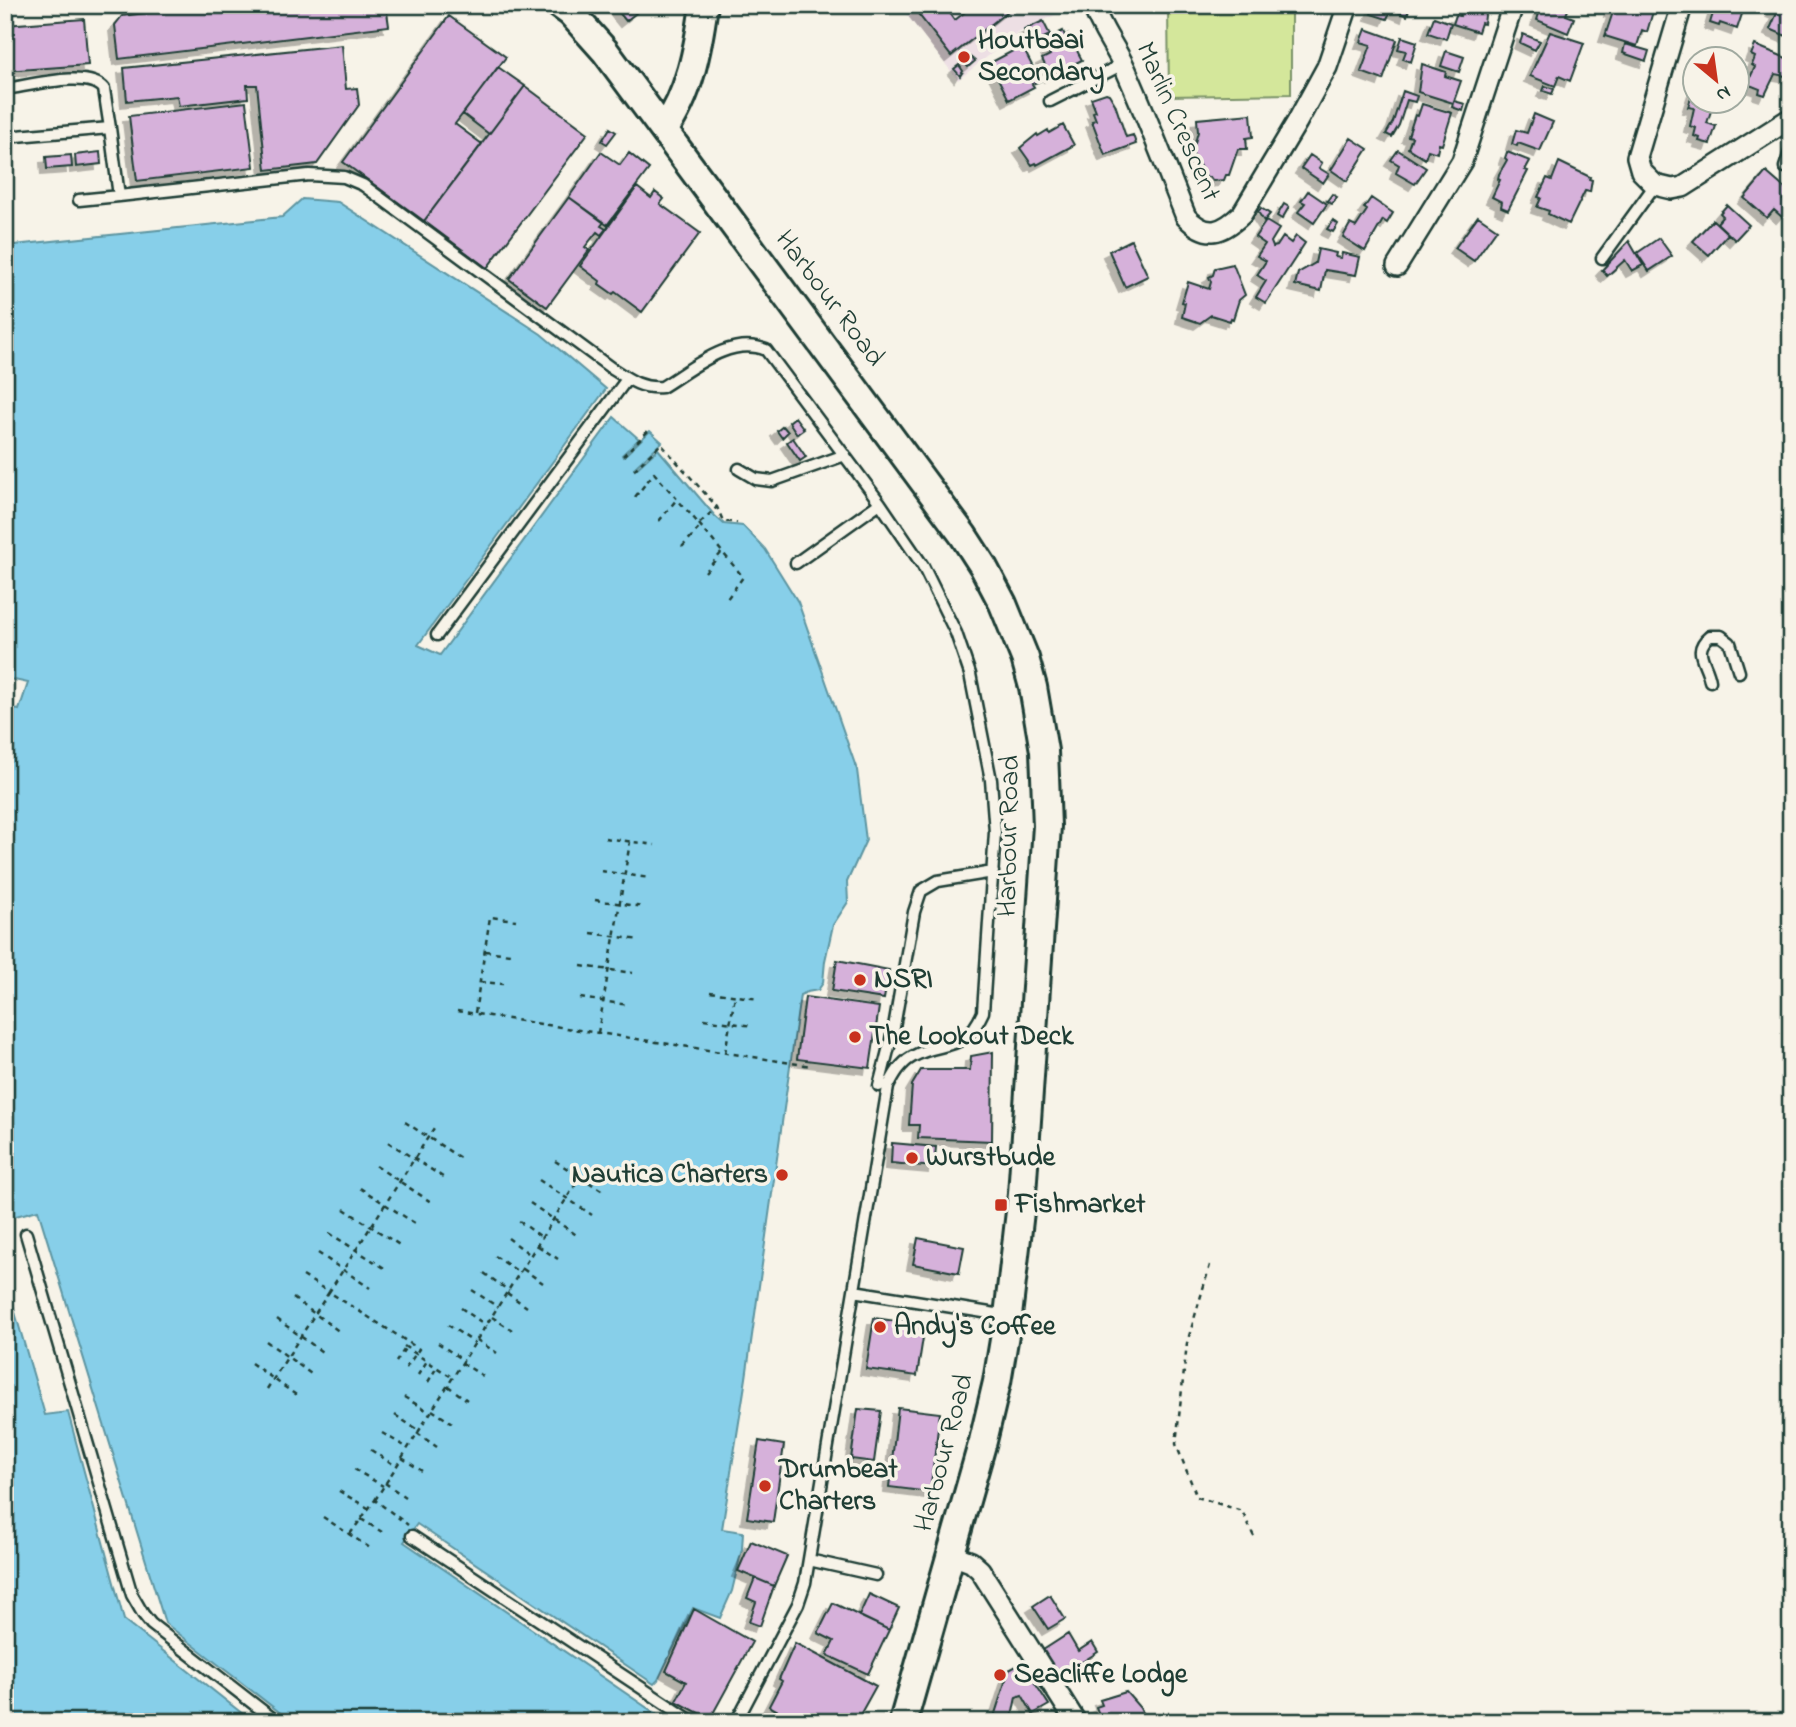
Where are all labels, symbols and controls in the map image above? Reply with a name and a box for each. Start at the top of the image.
place label: Houtbaai Secondary [978,21,1104,94]
street label: Marlin Crescent [1124,36,1230,208]
north arrow [1680,46,1750,116]
marker: Houtbaai Secondary [956,49,972,65]
text: N [1711,78,1735,108]
street label: Harbour Road [764,222,894,376]
street label: Harbour Road [988,754,1032,917]
place label: NSRI [874,960,933,1001]
marker: NSRI [852,972,868,988]
place label: The Lookout Deck [869,1017,1074,1058]
marker: The Lookout Deck [847,1029,863,1045]
place label: Wurstbude [926,1138,1056,1179]
marker: Wurstbude [904,1150,920,1166]
place label: Nautica Charters [572,1155,768,1196]
marker: Nautica Charters [774,1167,790,1183]
place label: Fishmarket [1013,1185,1146,1226]
marker: Fishmarket [993,1197,1009,1213]
place label: Andy's Coffee [894,1307,1057,1348]
marker: Andy's Coffee [872,1319,888,1335]
street label: Harbour Road [904,1369,986,1537]
place label: Drumbeat Charters [777,1450,898,1523]
marker: Drumbeat Charters [757,1478,773,1494]
place label: Seacliffe Lodge [1014,1655,1189,1697]
marker: Seacliffe Lodge [992,1667,1008,1683]

